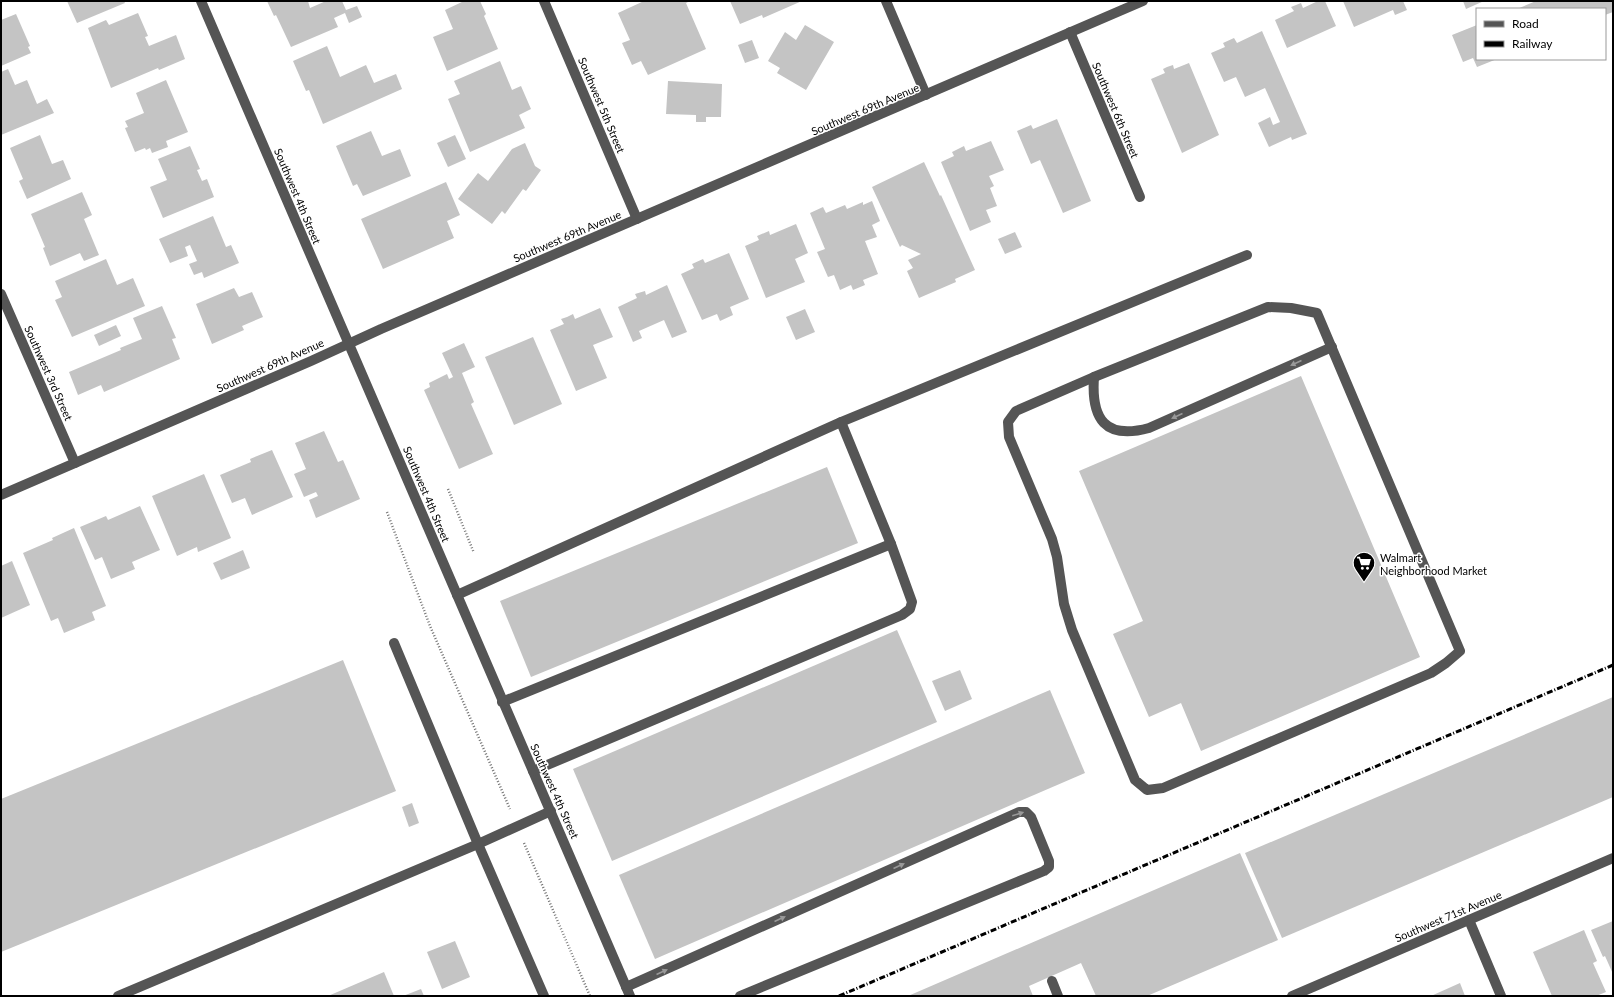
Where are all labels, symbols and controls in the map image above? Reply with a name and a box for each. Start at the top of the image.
legend [1476,8,1606,60]
text: Road [1512,16,1539,31]
text: Railway [1512,36,1553,51]
street label: Southwest 5th Street [576,55,628,155]
street label: Southwest 6th Street [1090,60,1142,160]
street label: Southwest 69th Avenue [809,80,921,138]
street label: Southwest 4th Street [272,146,324,246]
street label: Southwest 69th Avenue [511,207,623,265]
street label: Southwest 3rd Street [22,324,76,422]
street label: Southwest 69th Avenue [214,335,326,395]
one-way arrow [1290,360,1302,366]
one-way arrow [1172,413,1183,419]
street label: Southwest 4th Street [401,444,453,544]
supermarket icon: Walmart Neighborhood Market [1351,550,1377,583]
place label: Walmart Neighborhood Market [1380,551,1487,577]
street label: Southwest 4th Street [528,742,582,841]
one-way arrow [1012,811,1024,817]
one-way arrow [893,863,905,869]
street label: Southwest 71st Avenue [1393,888,1503,944]
one-way arrow [775,916,786,922]
one-way arrow [656,968,668,974]

